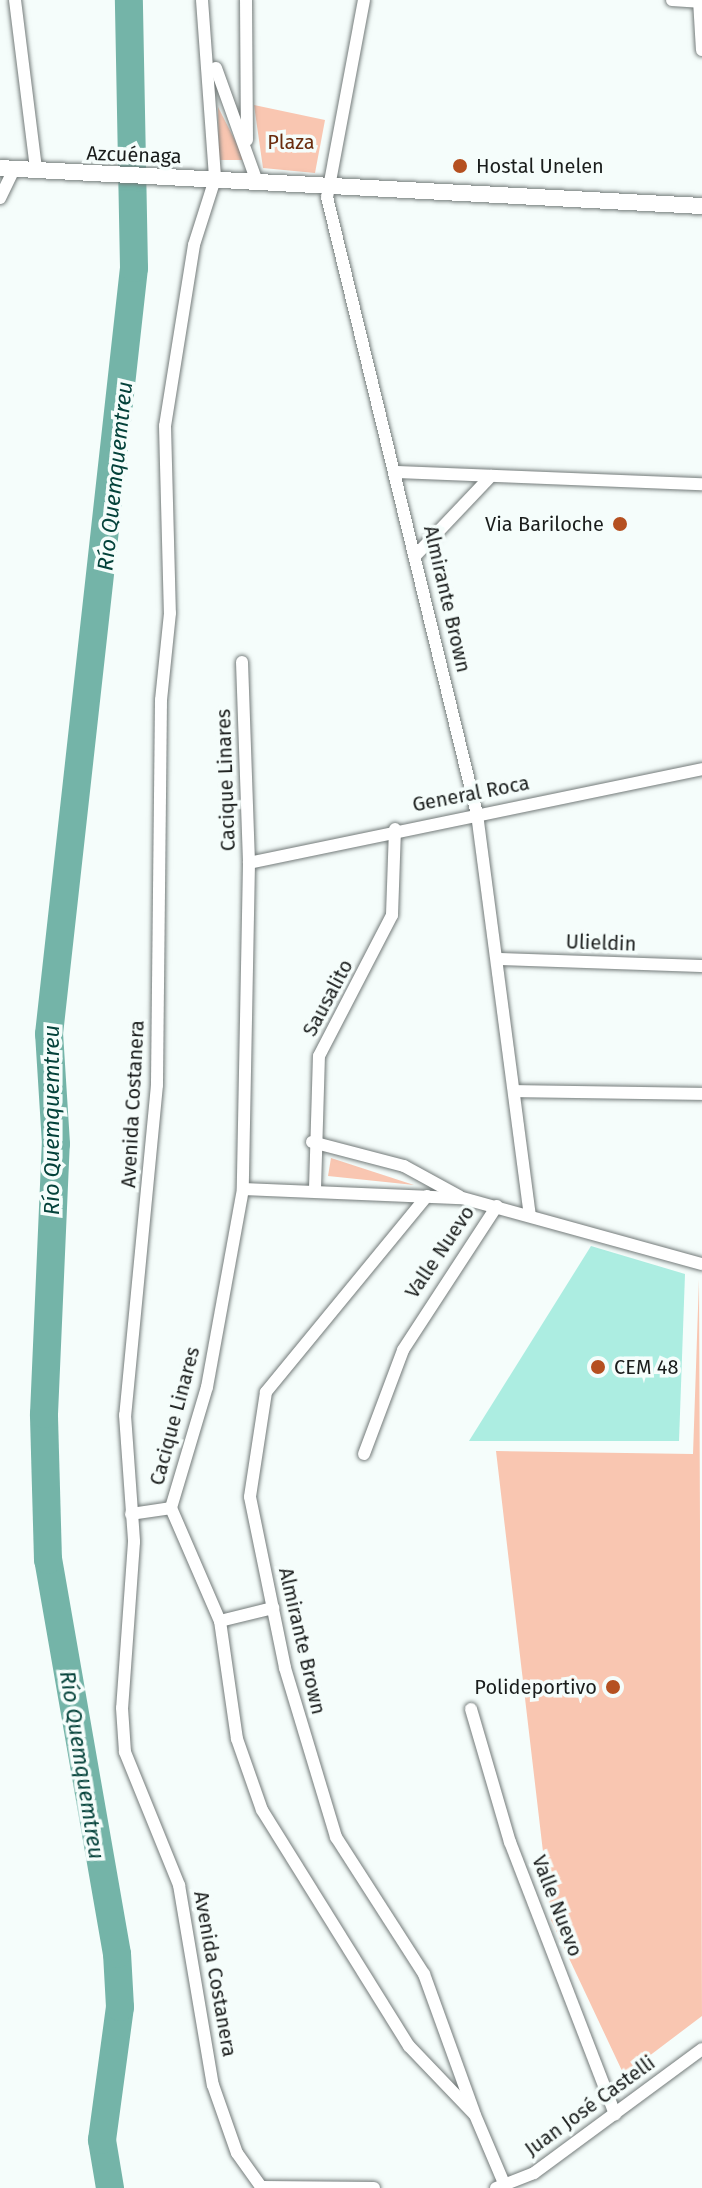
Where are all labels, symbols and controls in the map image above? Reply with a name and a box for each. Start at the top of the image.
park label: Plaza [267,130,315,154]
street label: Azcuénaga [86,141,182,169]
place label: Hostal Unelen [476,154,604,178]
marker: Hostal Unelen [451,157,469,175]
water label: Río Quemquemtreu [92,380,138,572]
place label: Via Bariloche [485,512,604,536]
marker: Via Bariloche [611,515,629,533]
street label: Almirante Brown [418,523,476,675]
street label: Cacique Linares [212,708,240,852]
street label: General Roca [410,771,532,817]
street label: Ulieldin [565,930,637,956]
street label: Sausalito [298,956,358,1040]
street label: Avenida Costanera [117,1020,149,1188]
water label: Río Quemquemtreu [39,1025,65,1215]
street label: Valle Nuevo [400,1201,480,1303]
street label: Cacique Linares [145,1344,205,1488]
place label: CEM 48 [614,1355,678,1379]
marker: CEM 48 [589,1358,607,1376]
street label: Almirante Brown [273,1565,331,1717]
water label: Río Quemquemtreu [54,1669,110,1861]
place label: Polideportivo [474,1675,597,1699]
marker: Polideportivo [604,1678,622,1696]
street label: Valle Nuevo [527,1852,587,1960]
street label: Avenida Costanera [189,1889,241,2059]
street label: Juan José Castelli [520,2051,660,2161]

